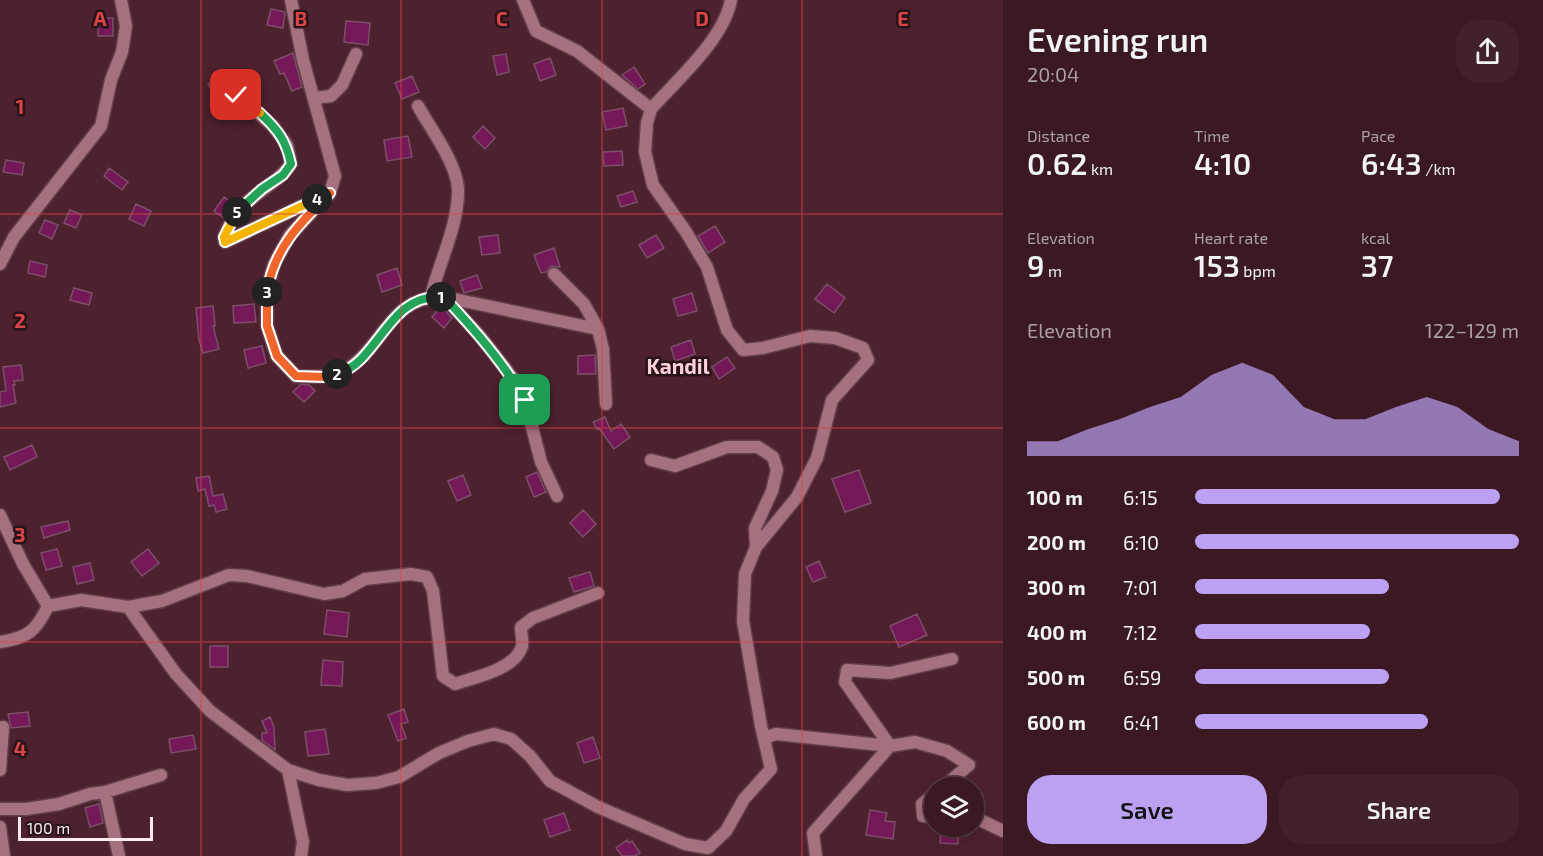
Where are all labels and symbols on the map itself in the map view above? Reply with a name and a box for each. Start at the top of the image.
text: A [93,6,107,30]
text: B [295,6,307,30]
text: C [496,6,508,30]
text: D [695,6,709,30]
text: E [897,6,909,30]
pin [210,69,261,120]
text: 1 [16,94,24,118]
pin: 4 [302,184,332,214]
pin: 5 [222,197,252,227]
pin: 3 [252,277,282,307]
pin: 1 [426,282,456,312]
text: 2 [14,308,26,332]
district label: Kandil [646,353,710,378]
pin: 2 [322,359,352,389]
pin [499,374,550,425]
text: 3 [14,522,26,546]
text: 4 [14,736,27,760]
scale bar [18,814,153,842]

